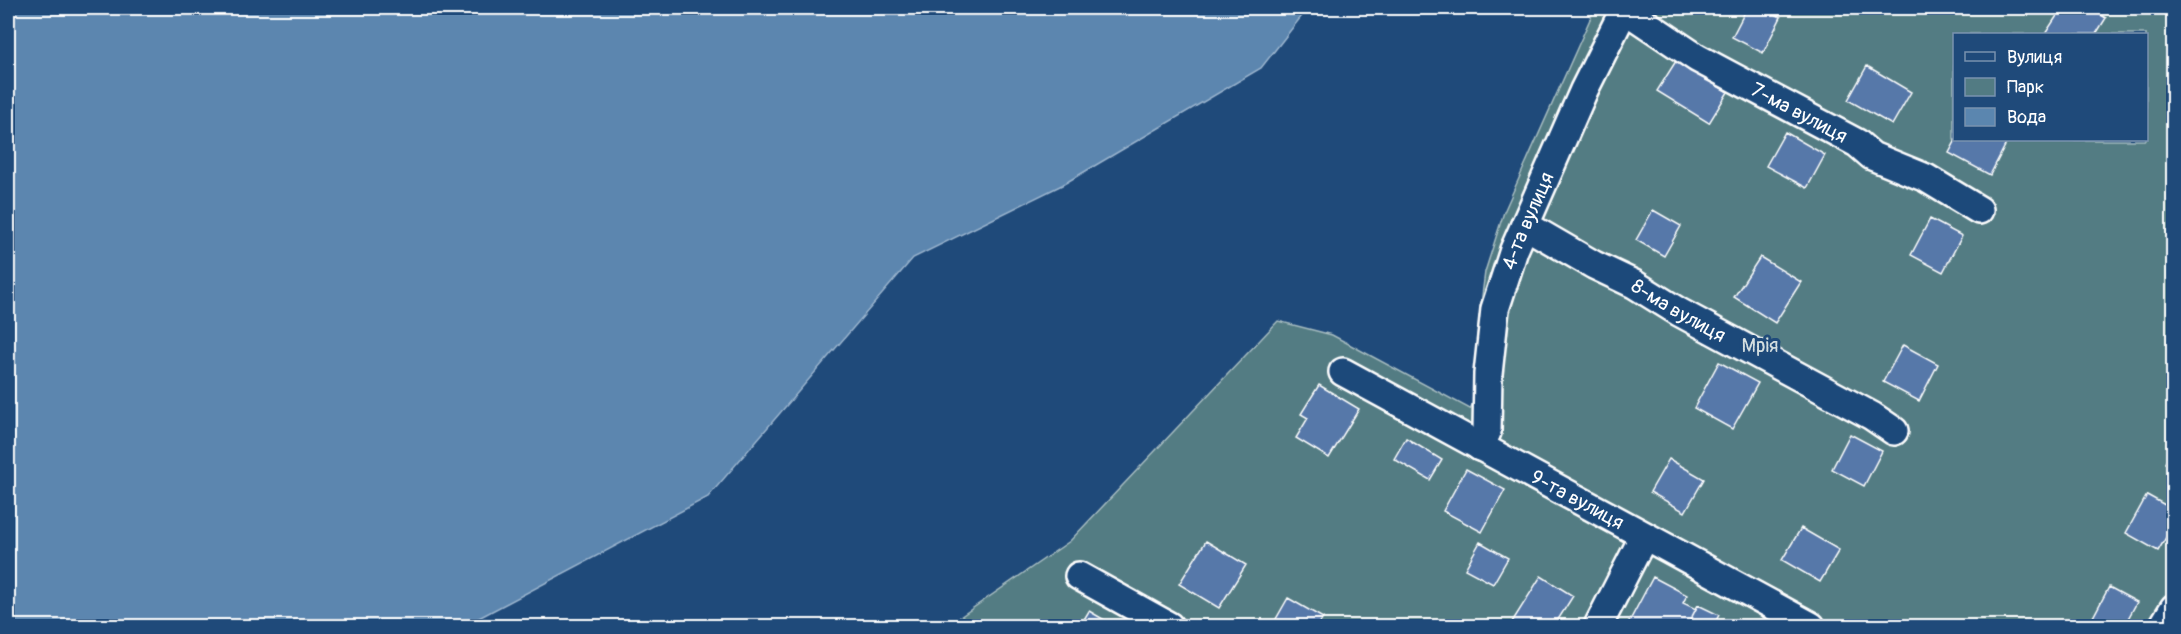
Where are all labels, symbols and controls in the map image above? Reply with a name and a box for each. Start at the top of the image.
legend [1953,33,2148,141]
text: Вулиця [2007,46,2062,69]
text: Парк [2007,76,2044,99]
street label: 7-ма вулиця [1747,77,1852,149]
text: Вода [2007,106,2046,129]
street label: 4-та вулиця [1497,168,1560,273]
street label: 8-ма вулиця [1627,273,1730,348]
park label: Мрія [1742,333,1778,358]
street label: 9-та вулиця [1527,464,1628,535]

